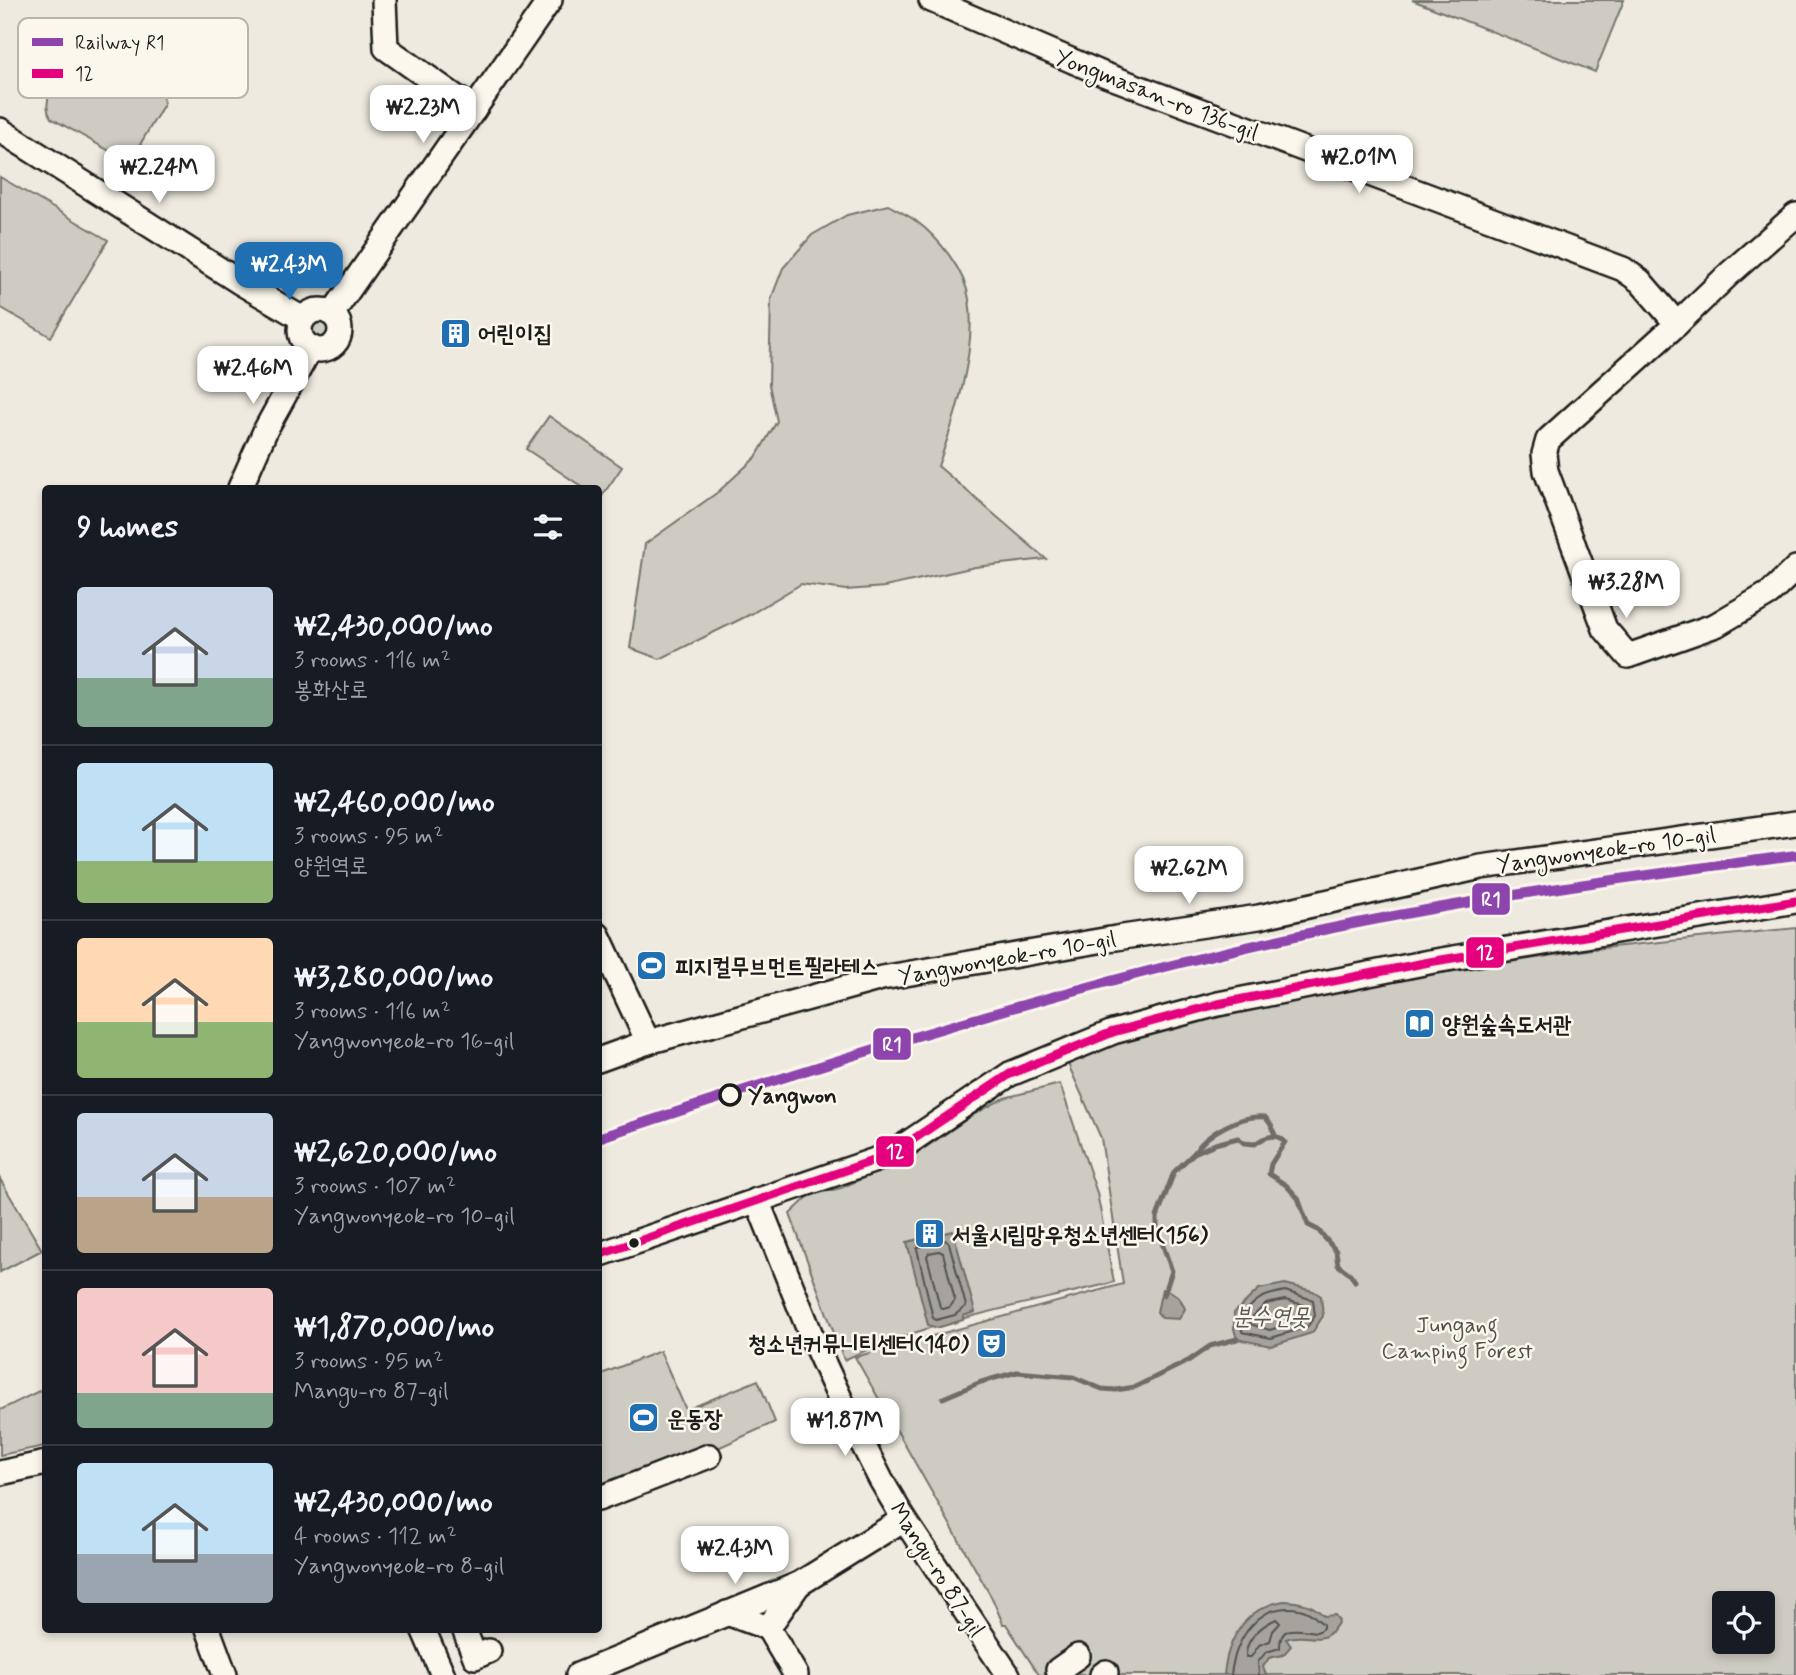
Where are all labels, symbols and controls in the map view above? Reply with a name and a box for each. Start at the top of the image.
legend [18,18,248,98]
text: Railway R1 [75,31,165,57]
street label: Yongmasan-ro 136-gil [1049,43,1262,150]
text: 12 [75,62,94,87]
pin: ₩2.23M [366,86,480,145]
text: ₩2.23M [386,93,460,123]
pin: ₩2.01M [1302,136,1416,195]
text: ₩2.01M [1321,143,1397,173]
pin: ₩2.24M [102,146,216,205]
text: ₩2.24M [120,153,198,183]
pin: ₩2.43M [232,243,346,302]
text: ₩2.43M [251,250,327,280]
building icon: 어린이집 [438,316,472,350]
place label: 어린이집 [478,320,552,350]
pin: ₩2.46M [196,346,310,406]
text: ₩2.46M [213,354,293,384]
text: 9 homes [77,508,178,547]
icon: filters [529,508,567,546]
pin: ₩3.28M [1569,560,1683,620]
text: ₩3.28M [1588,568,1664,598]
text: ₩2,430,000/mo [294,607,493,646]
icon: home [133,615,217,699]
text: 3 rooms · 116 m² [294,646,451,676]
text: 봉화산로 [294,676,368,706]
text: ₩2,460,000/mo [294,783,495,822]
icon: home [133,791,217,875]
street label: Yangwonyeok-ro 10-gil [1495,821,1718,883]
text: 3 rooms · 95 m² [294,822,443,852]
pin: ₩2.62M [1132,846,1246,906]
text: 양원역로 [294,852,368,882]
text: ₩2.62M [1150,854,1228,884]
line badge: R1 [1471,882,1511,916]
text: R1 [1481,888,1501,913]
street label: Yangwonyeok-ro 10-gil [896,925,1119,995]
line badge: 12 [1465,936,1505,969]
text: 12 [1476,941,1494,966]
sports icon: 피지컬무브먼트필라테스 [635,949,669,983]
place label: 피지컬무브먼트필라테스 [675,953,879,983]
text: ₩3,280,000/mo [294,958,493,997]
icon: home [133,966,217,1050]
text: 3 rooms · 116 m² [294,997,451,1027]
library icon: 양원숲속도서관 [1402,1007,1436,1041]
place label: 양원숲속도서관 [1442,1011,1572,1041]
text: Yangwonyeok-ro 16-gil [294,1027,514,1057]
line badge: R1 [872,1027,912,1061]
text: R1 [882,1033,902,1058]
place label: Yangwon [748,1082,837,1114]
marker: Yangwon [719,1084,741,1106]
text: ₩2,620,000/mo [294,1133,497,1172]
line badge: 12 [875,1135,915,1168]
text: 12 [886,1140,904,1165]
icon: home [133,1141,217,1225]
text: 3 rooms · 107 m² [294,1172,456,1202]
text: Yangwonyeok-ro 10-gil [294,1202,515,1232]
building icon: 서울시립망우청소년센터(156) [912,1217,946,1251]
place label: 서울시립망우청소년센터(156) [952,1221,1209,1251]
unlabelled marker [627,1236,641,1250]
water label: 분수연못 [1232,1302,1310,1333]
text: ₩1,870,000/mo [294,1308,494,1347]
park label: Jungang Camping Forest [1381,1311,1533,1369]
icon: home [133,1316,217,1400]
theatre icon: 청소년커뮤니티센터(140) [975,1326,1009,1360]
place label: 청소년커뮤니티센터(140) [748,1330,970,1360]
text: 3 rooms · 95 m² [294,1347,443,1377]
text: Mangu-ro 87-gil [294,1377,449,1407]
pin: ₩1.87M [788,1398,902,1458]
sports icon: 운동장 [627,1401,661,1435]
place label: 운동장 [667,1405,723,1435]
text: ₩1.87M [807,1406,883,1436]
text: ₩2,430,000/mo [294,1483,493,1522]
icon: home [133,1491,217,1575]
street label: Mangu-ro 87-gil [880,1497,991,1644]
text: 4 rooms · 112 m² [294,1522,457,1552]
pin: ₩2.43M [678,1526,792,1586]
text: ₩2.43M [697,1534,773,1564]
text: Yangwonyeok-ro 8-gil [294,1552,504,1582]
map controls [1712,1591,1775,1654]
button: locate [1712,1591,1775,1654]

